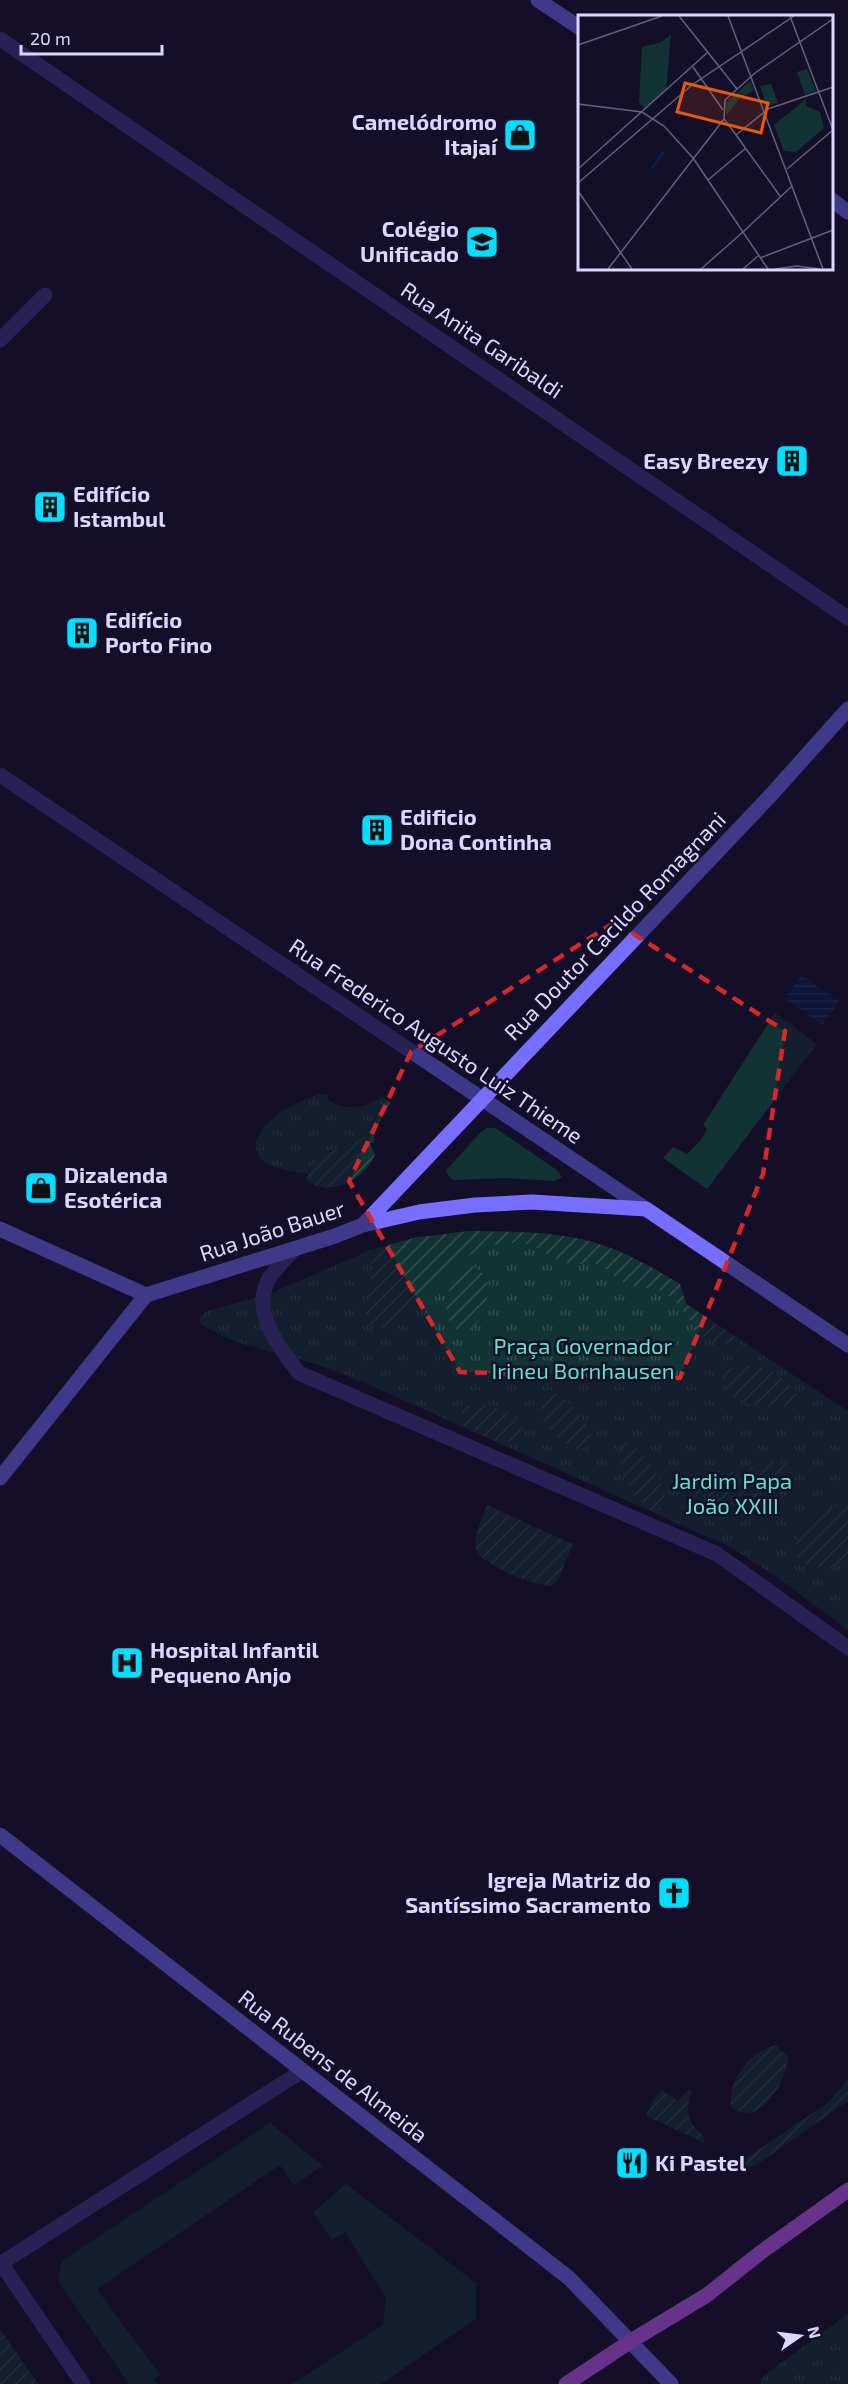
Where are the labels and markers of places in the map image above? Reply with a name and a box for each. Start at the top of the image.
place label: Camelódromo Itajaí [352,108,498,159]
shop icon: Camelódromo Itajaí [502,117,538,153]
place label: Colégio Unificado [360,215,459,266]
school or university icon: Colégio Unificado [464,224,500,260]
building icon: Easy Breezy [774,443,810,479]
place label: Easy Breezy [643,447,770,474]
place label: Edifício Istambul [73,480,166,531]
building icon: Edifício Istambul [32,489,68,525]
place label: Edifício Porto Fino [105,606,212,657]
building icon: Edifício Porto Fino [64,615,100,651]
place label: Edificio Dona Continha [400,803,552,854]
building icon: Edificio Dona Continha [359,812,395,848]
place label: Dizalenda Esotérica [64,1161,168,1212]
shop icon: Dizalenda Esotérica [23,1170,59,1206]
place label: Hospital Infantil Pequeno Anjo [150,1636,320,1687]
hospital icon: Hospital Infantil Pequeno Anjo [109,1645,145,1681]
place label: Igreja Matriz do Santíssimo Sacramento [405,1866,651,1917]
church icon: Igreja Matriz do Santíssimo Sacramento [656,1875,692,1911]
restaurant icon: Ki Pastel [614,2145,650,2181]
place label: Ki Pastel [655,2149,747,2175]

